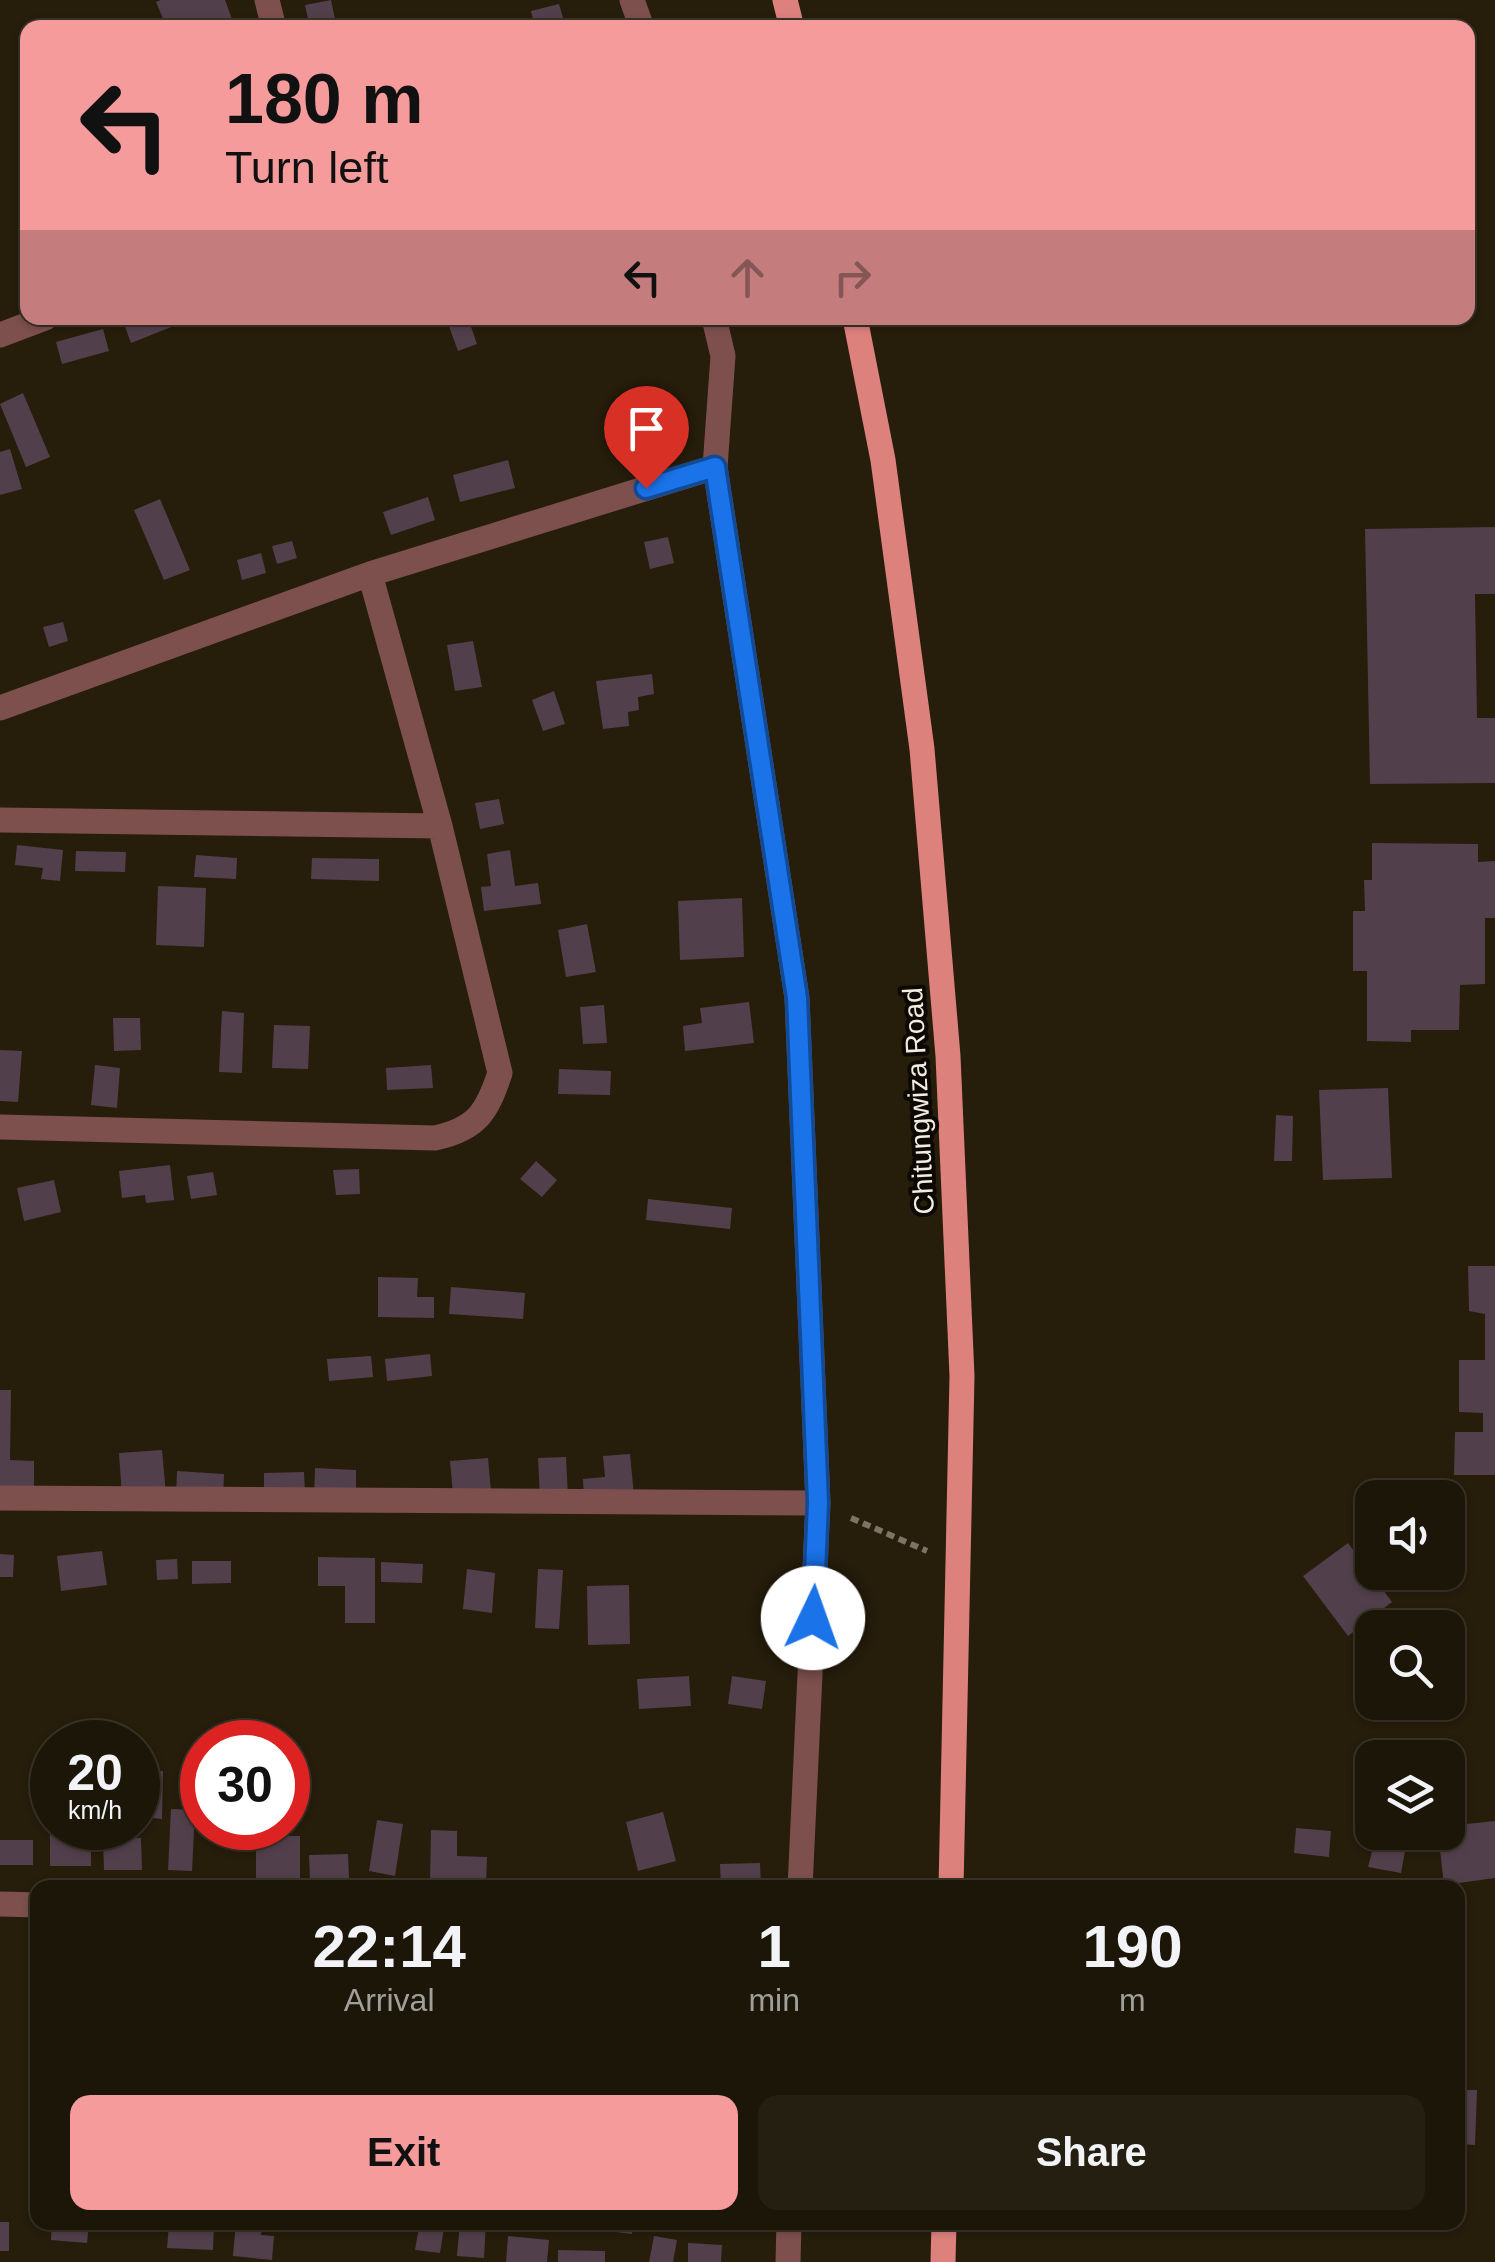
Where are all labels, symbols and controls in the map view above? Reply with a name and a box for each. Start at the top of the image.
icon: left [60,60,190,190]
text: 180 m [225,60,423,138]
text: Turn left [225,142,388,193]
icon: left [615,250,670,305]
icon: ahead [720,250,775,305]
icon: right [825,250,880,305]
pin [604,386,689,489]
icon: arrive [619,401,674,456]
street label: Chitungwiza Road [897,987,940,1215]
map controls [1355,1480,1465,1850]
button: sound [1355,1480,1465,1590]
position arrow [761,1566,865,1670]
button: search [1355,1610,1465,1720]
speed limit sign: 30 [180,1720,310,1850]
button: layers [1355,1740,1465,1850]
text: 20 [67,1745,123,1801]
text: km/h [68,1796,122,1824]
text: 22:14 [312,1913,466,1980]
text: 1 [757,1913,791,1980]
text: 190 [1082,1913,1183,1980]
text: Arrival [344,1982,435,2018]
text: min [748,1982,800,2018]
text: m [1119,1982,1146,2018]
button: Exit [70,2095,738,2210]
button: Share [758,2095,1425,2210]

